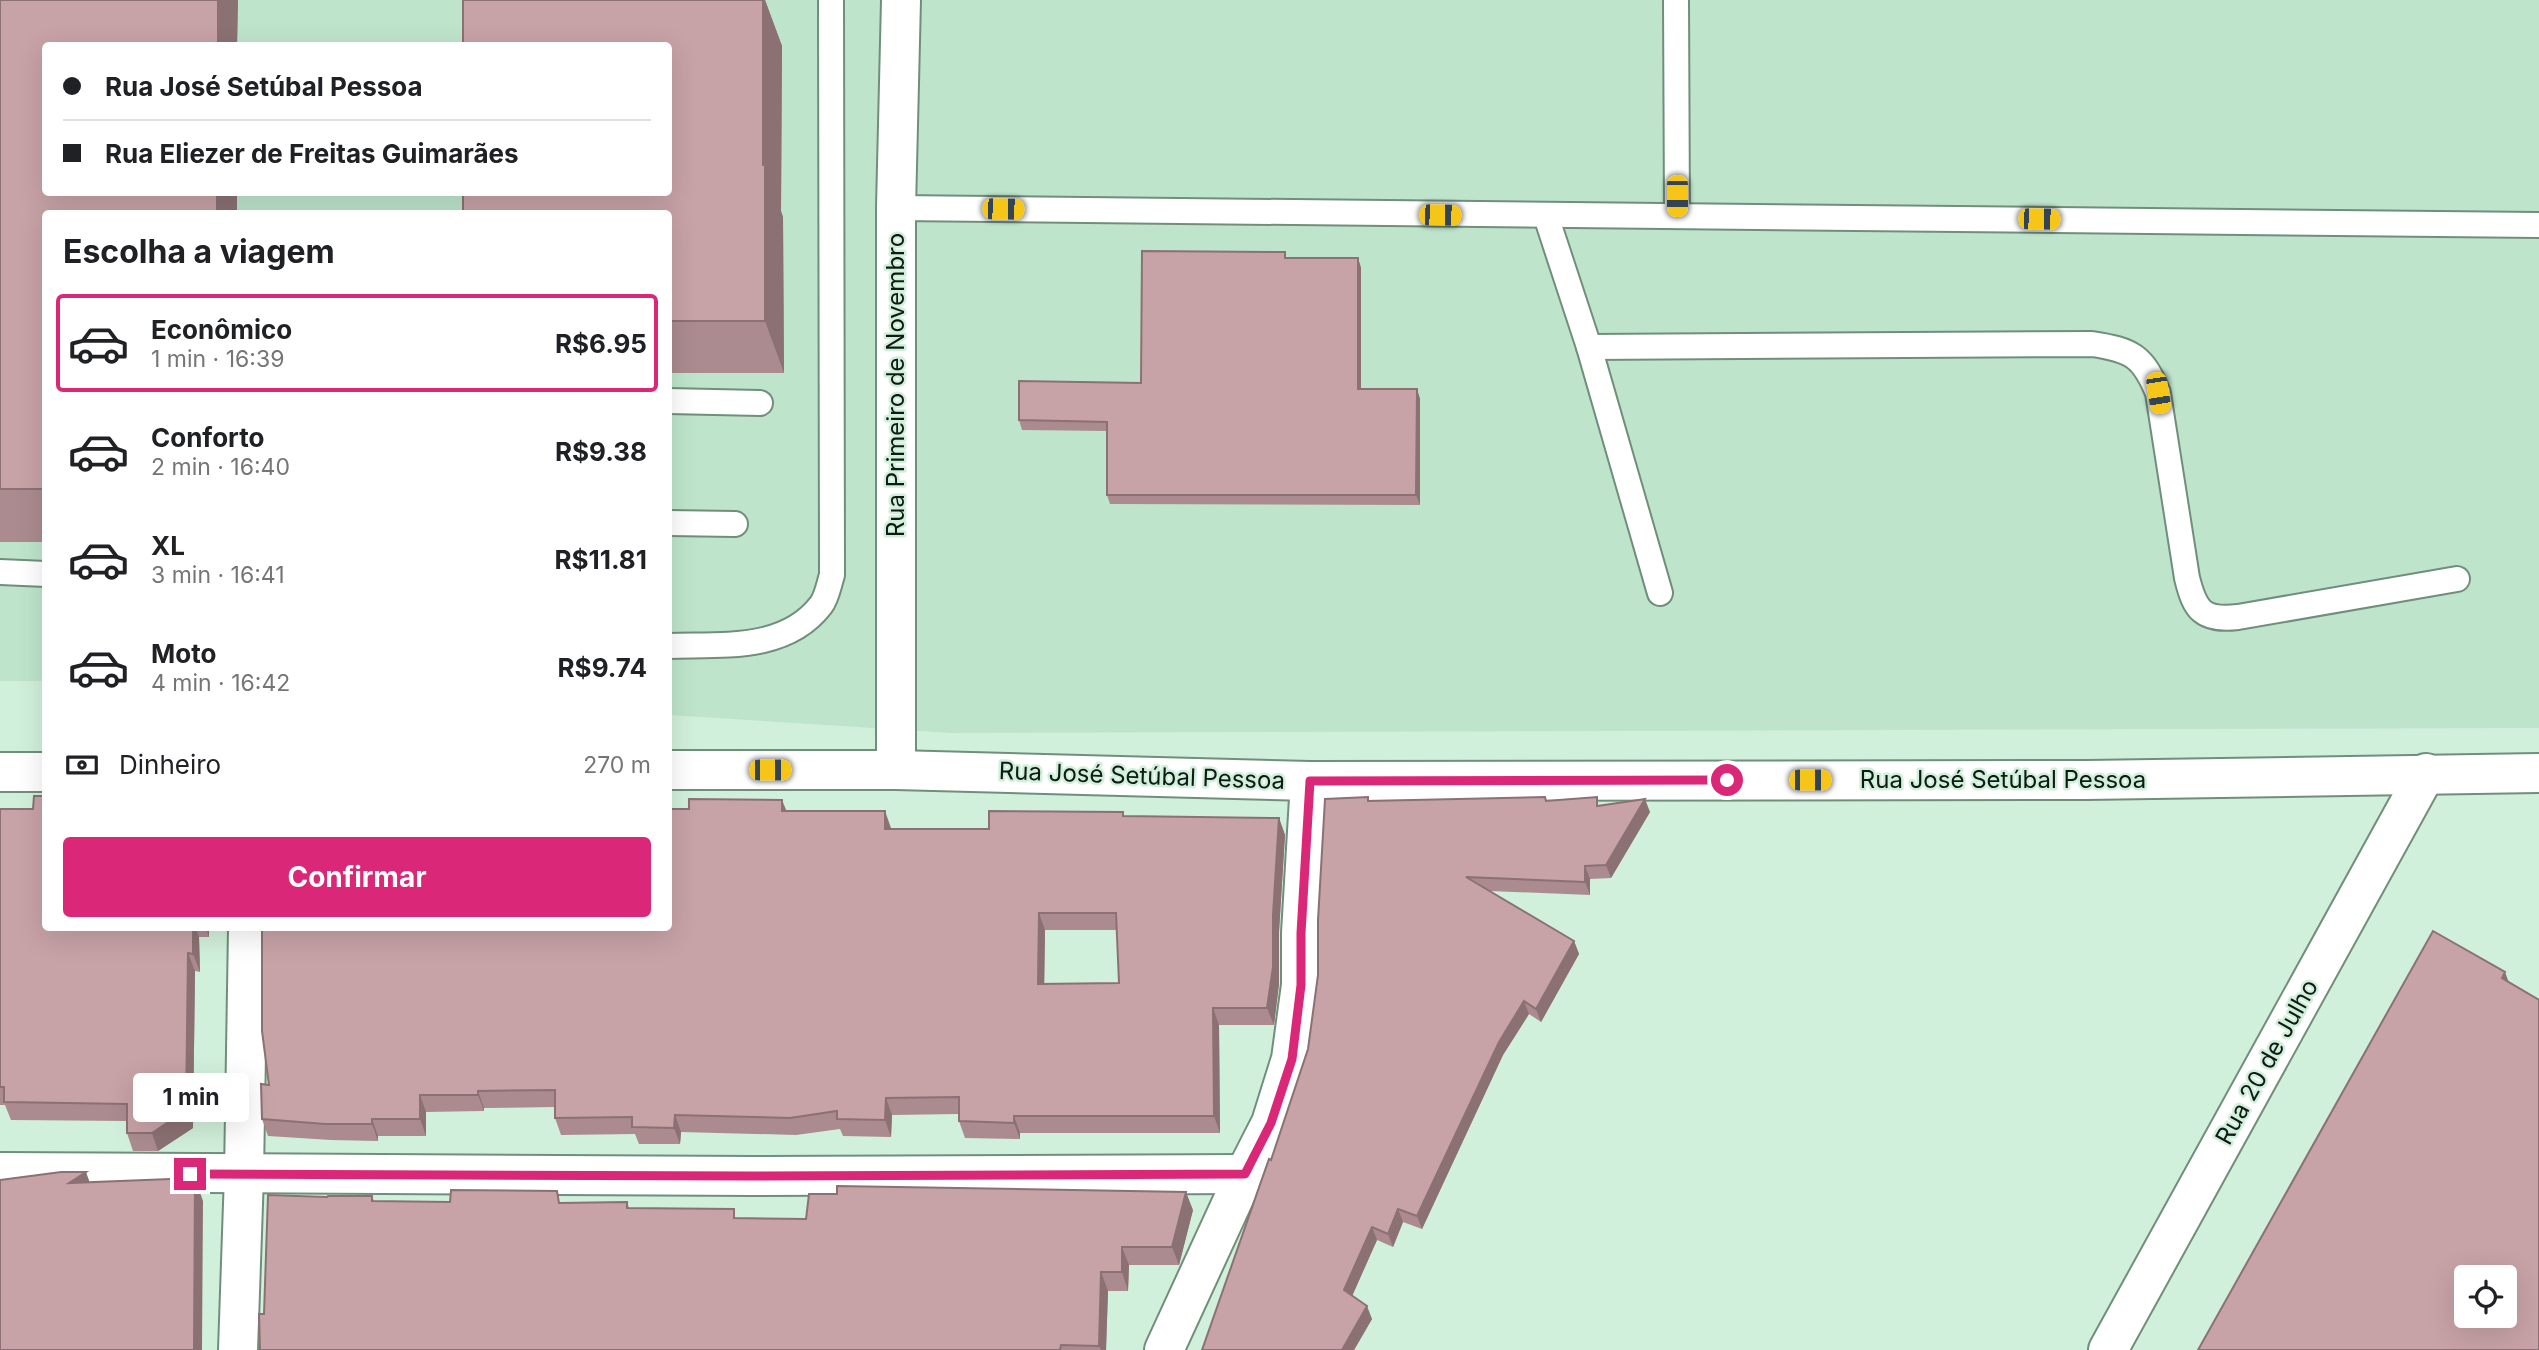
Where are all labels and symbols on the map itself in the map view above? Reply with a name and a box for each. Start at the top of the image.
car [1667,175,1688,217]
car [982,198,1025,220]
car [1419,204,1462,226]
car [2018,208,2061,230]
street label: Rua Primeiro de Novembro [881,233,910,537]
car [2145,371,2172,415]
street label: Rua José Setúbal Pessoa [998,756,1286,795]
car [750,760,792,781]
route start [1711,764,1743,796]
street label: Rua José Setúbal Pessoa [1860,765,2146,794]
car [1790,770,1832,791]
street label: Rua 20 de Julho [2209,974,2324,1149]
callout: 1 min [132,1072,248,1122]
route end [174,1158,206,1190]

